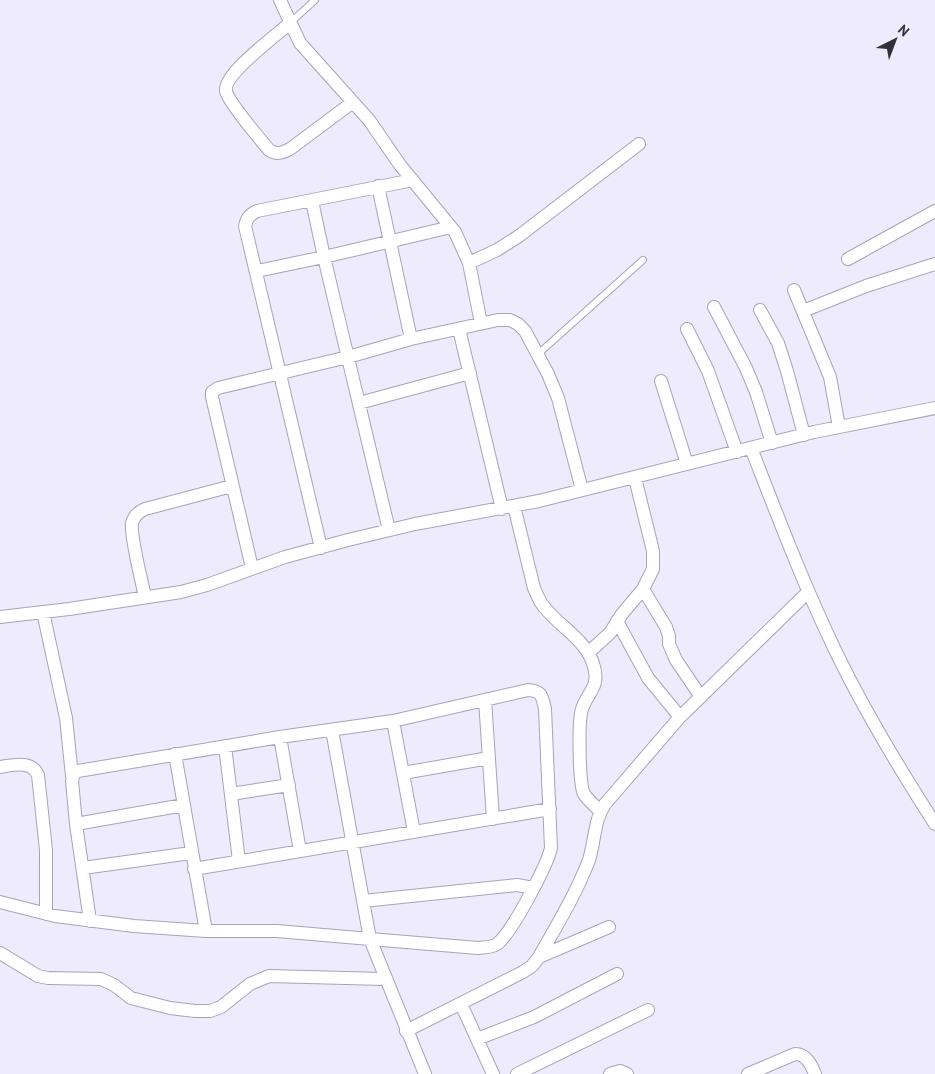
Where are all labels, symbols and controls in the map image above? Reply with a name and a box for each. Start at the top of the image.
north arrow [870,15,920,65]
text: N [894,21,913,40]

